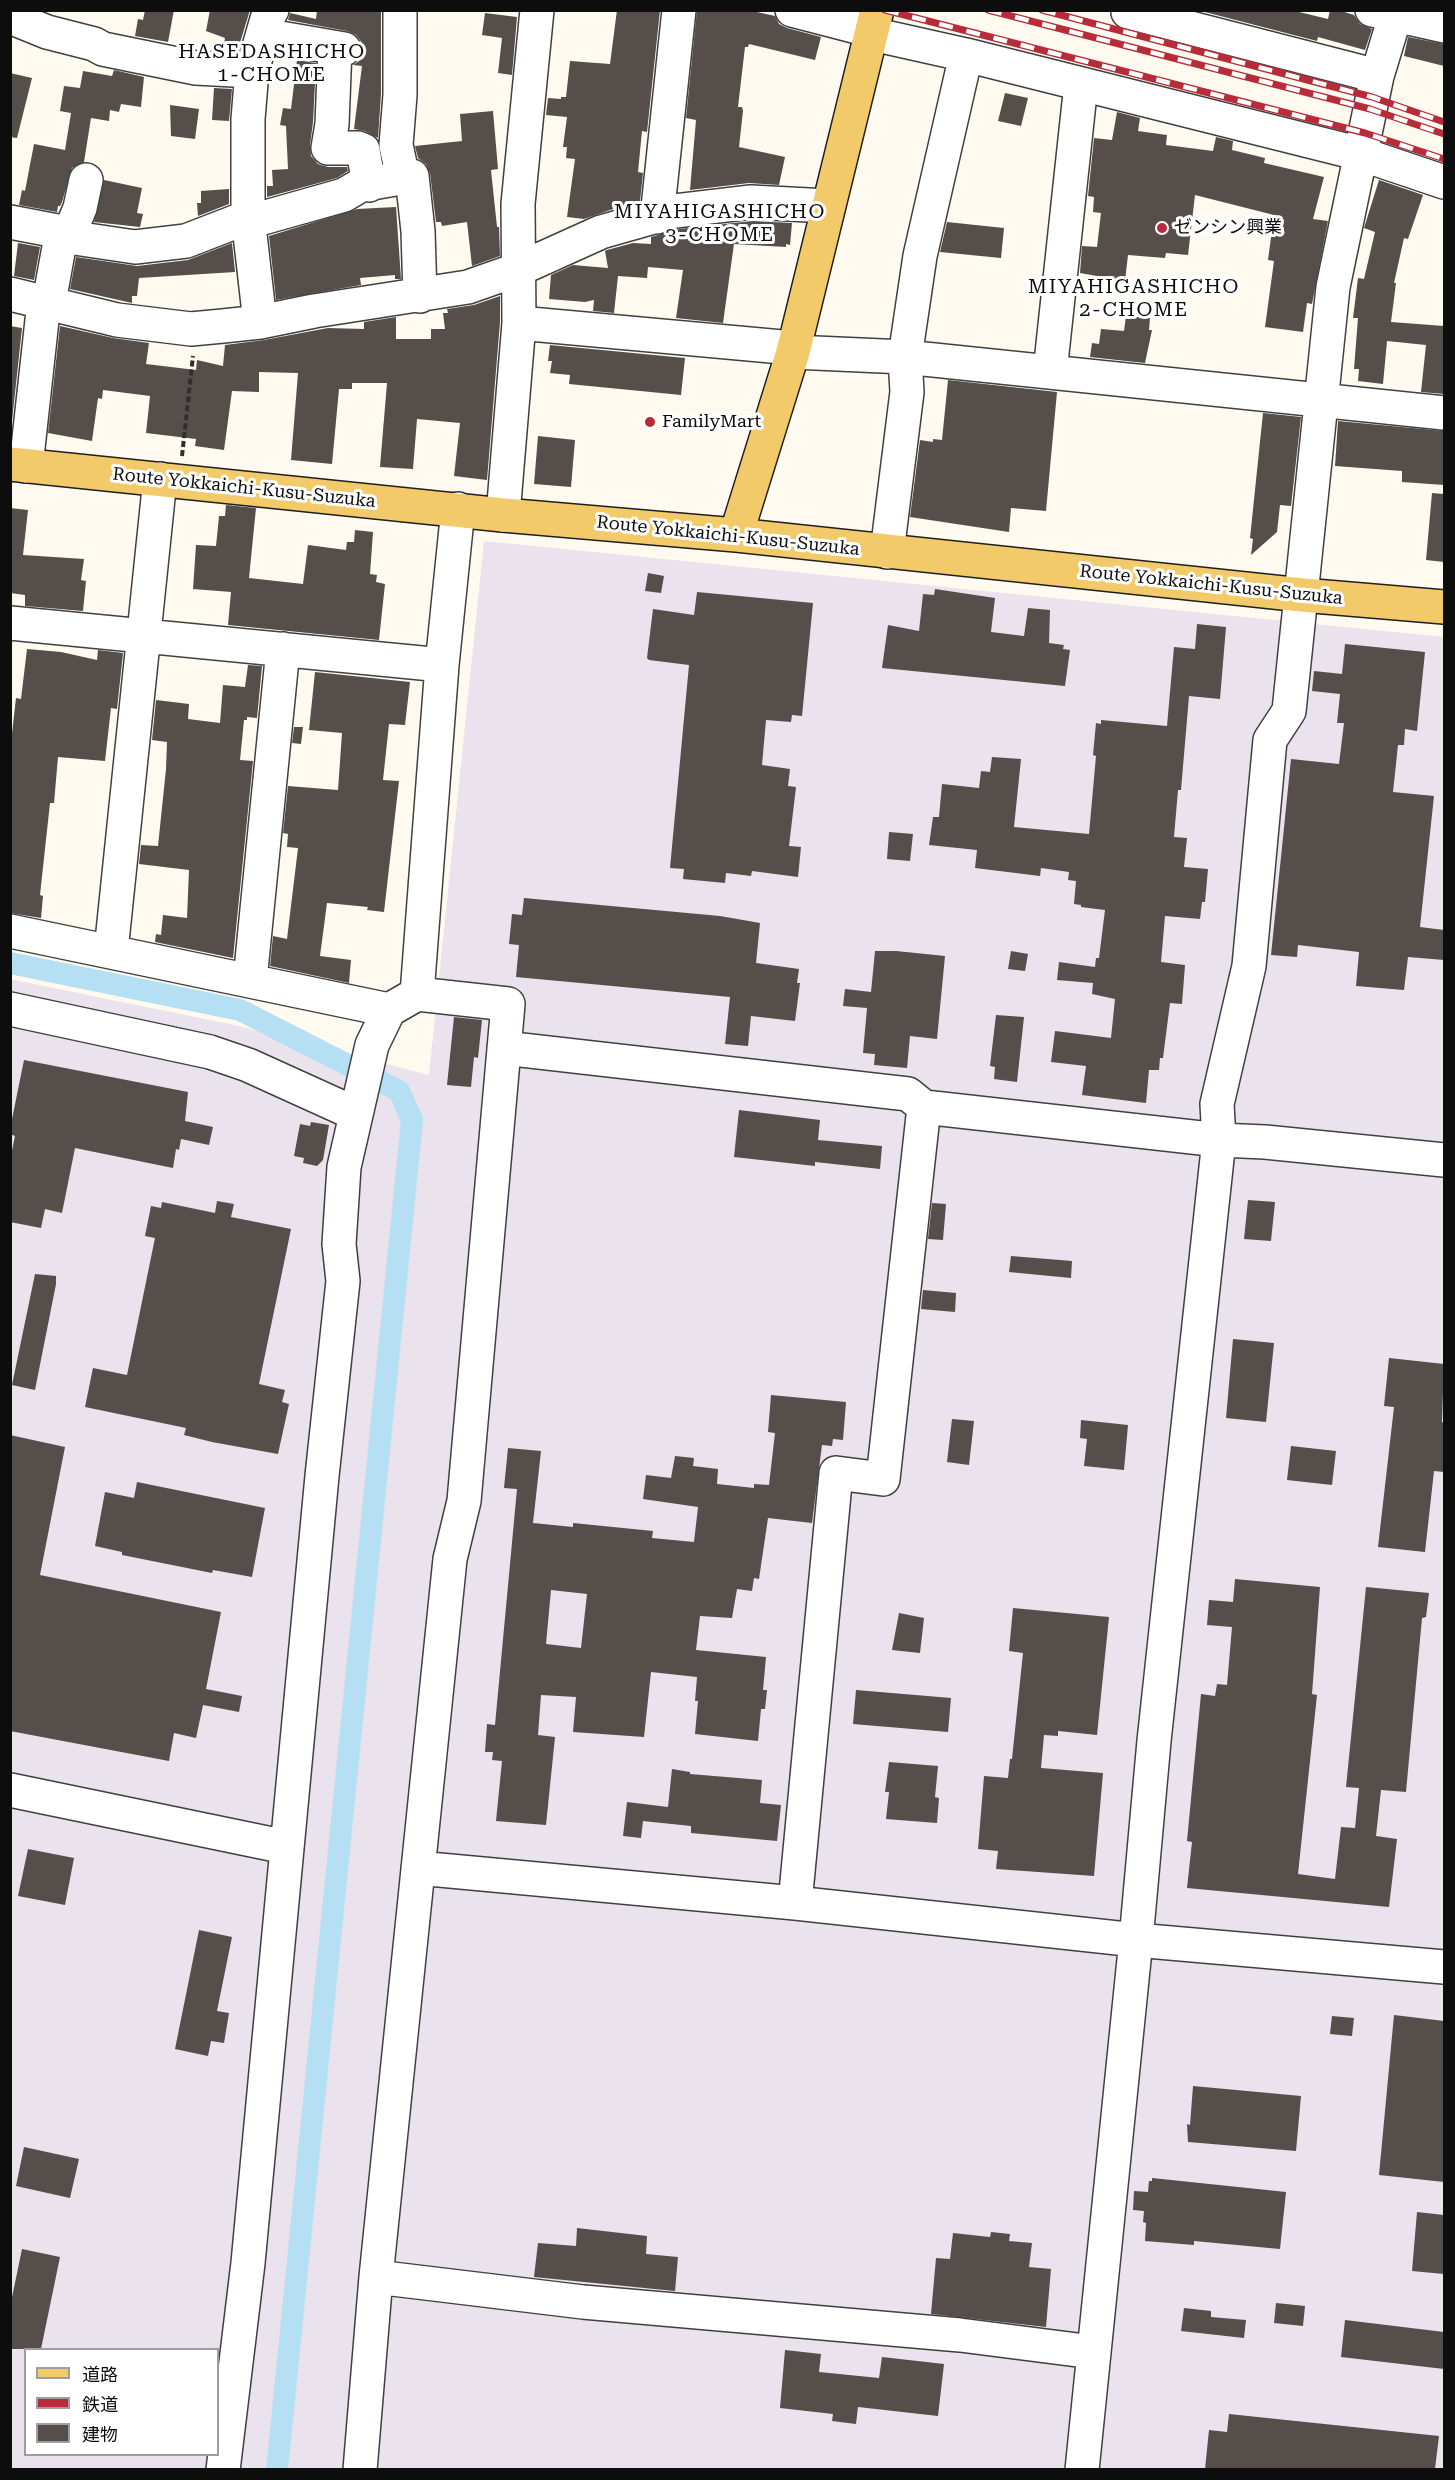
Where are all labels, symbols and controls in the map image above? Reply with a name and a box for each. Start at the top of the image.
district label: HASEDASHICHO 1-CHOME [178,40,366,87]
district label: MIYAHIGASHICHO 3-CHOME [614,200,826,247]
place label: ゼンシン興業 [1174,217,1282,239]
marker: ゼンシン興業 [1155,221,1169,235]
district label: MIYAHIGASHICHO 2-CHOME [1028,275,1240,322]
place label: FamilyMart [662,411,761,433]
marker: FamilyMart [643,415,657,429]
street label: Route Yokkaichi-Kusu-Suzuka [111,463,377,513]
street label: Route Yokkaichi-Kusu-Suzuka [595,511,861,561]
street label: Route Yokkaichi-Kusu-Suzuka [1078,560,1344,610]
legend [24,2348,219,2456]
text: 道路 [82,2364,118,2385]
text: 鉄道 [82,2394,118,2415]
text: 建物 [82,2424,118,2445]

